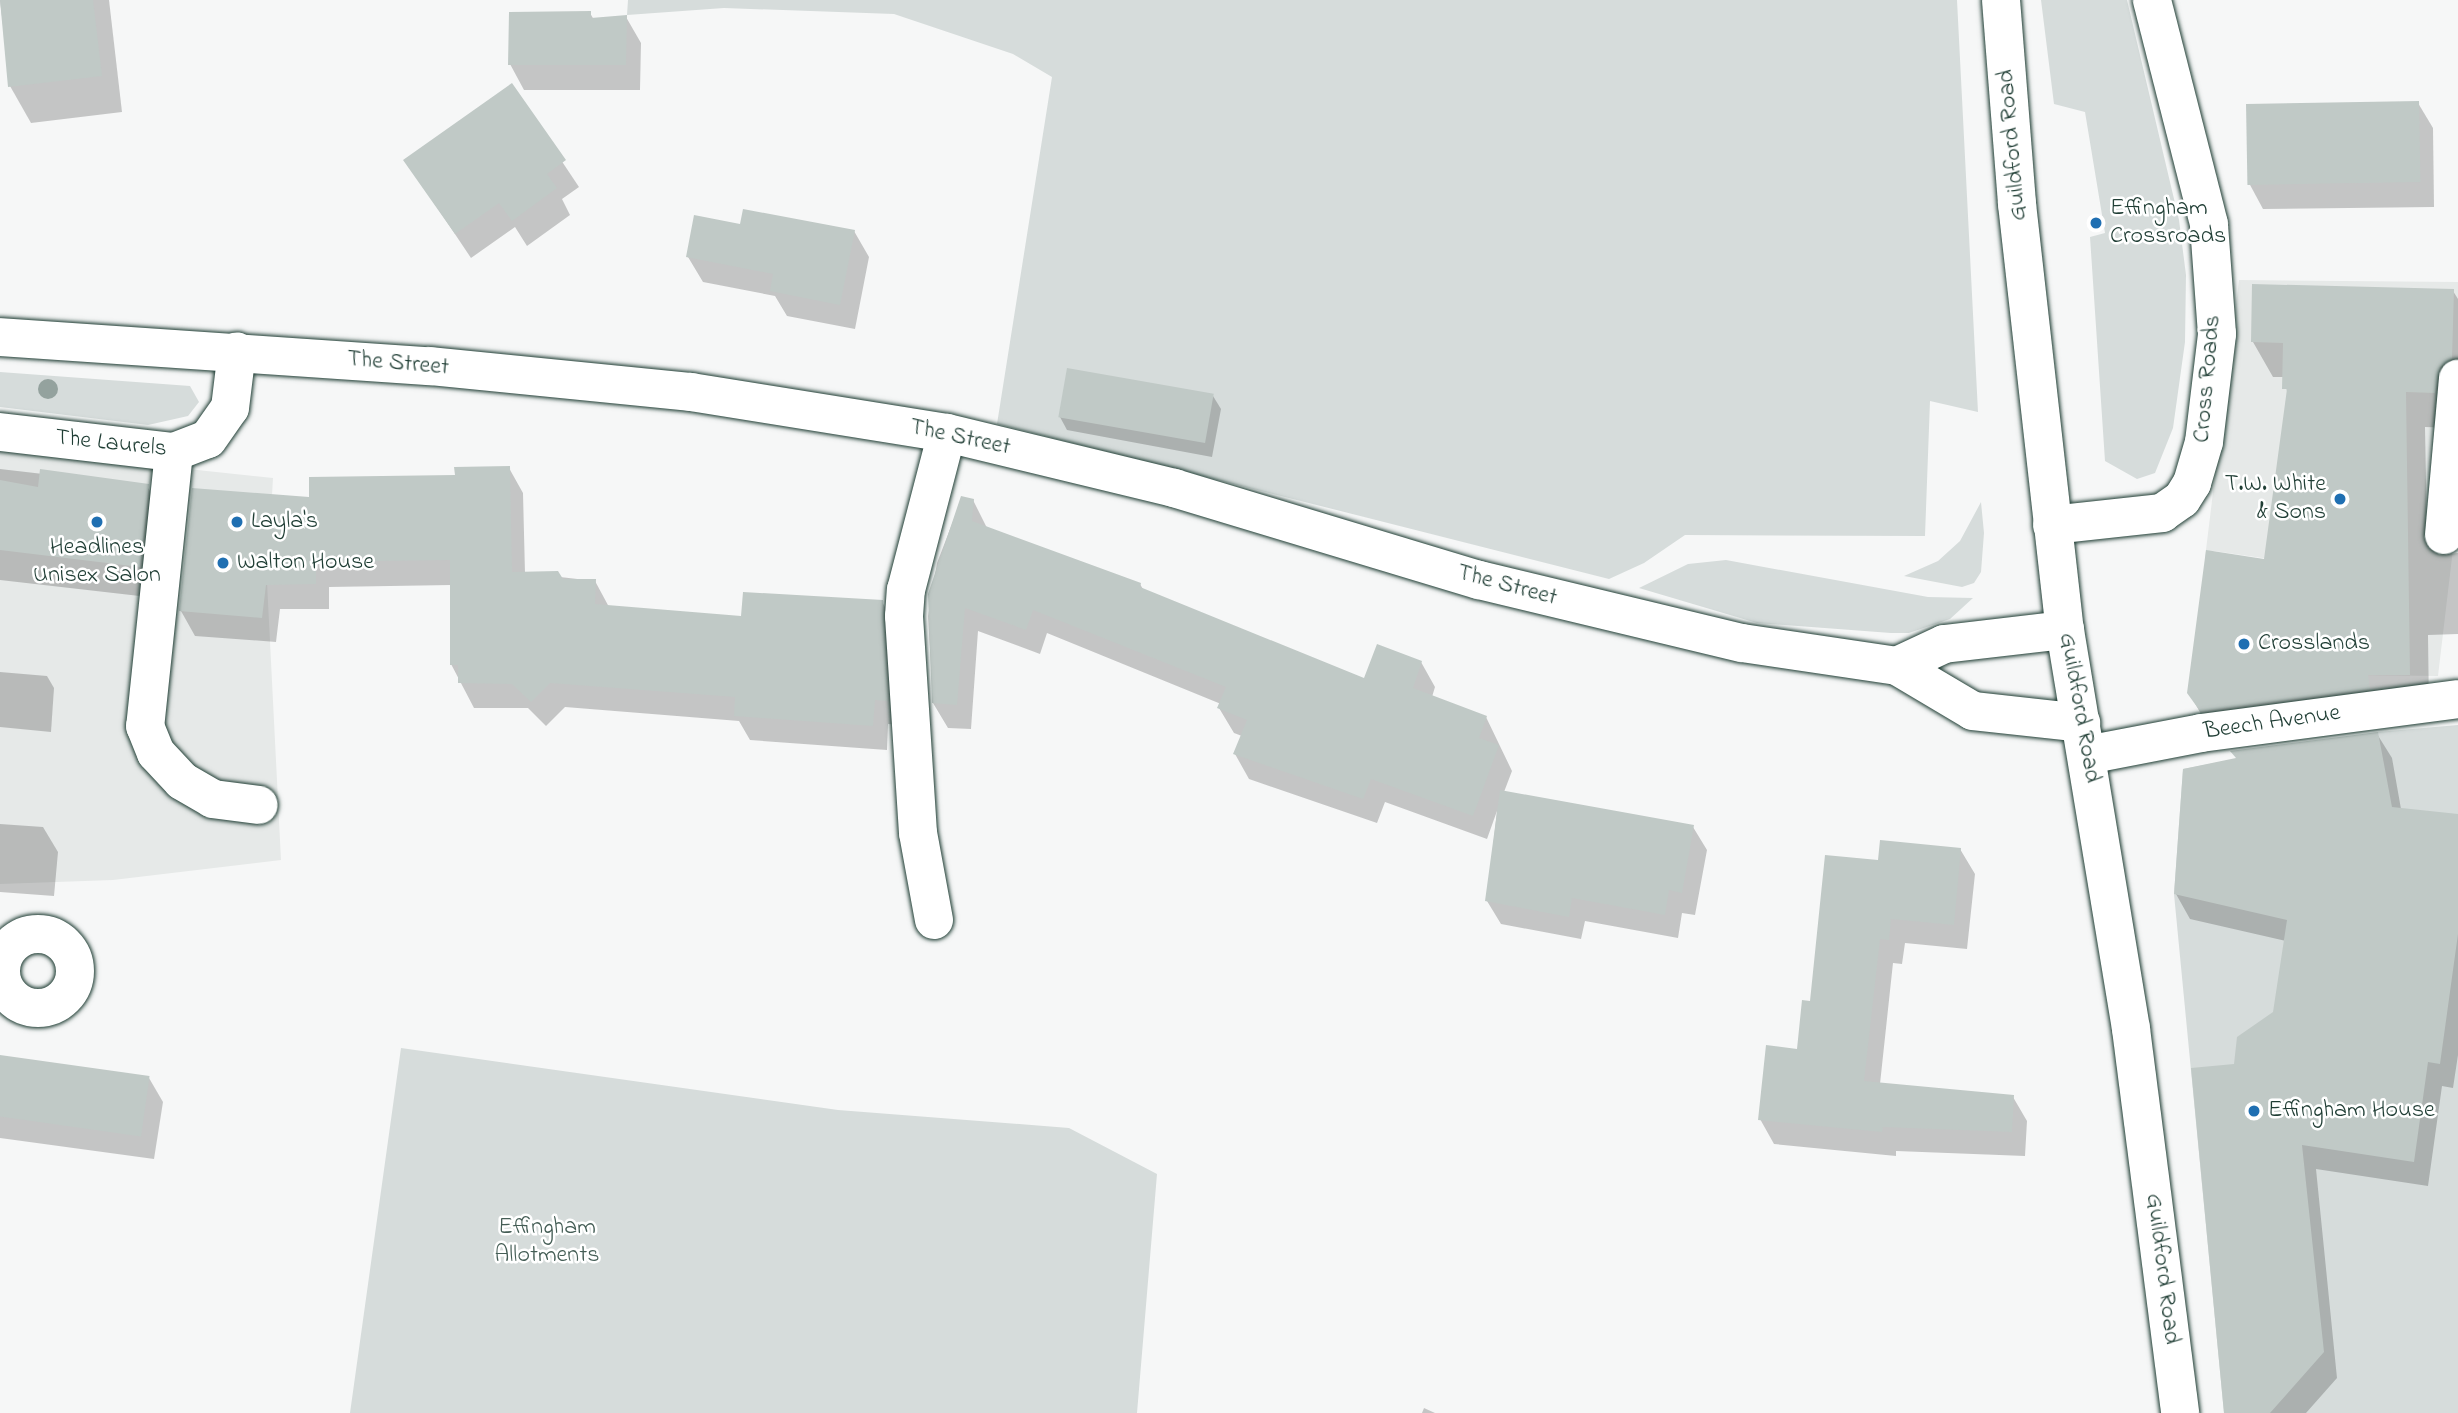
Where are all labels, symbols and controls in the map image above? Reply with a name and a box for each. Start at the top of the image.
street label: Guildford Road [1992,68,2034,222]
place label: Effingham Crossroads [2110,195,2226,251]
marker: Effingham Crossroads [2088,215,2104,231]
street label: Cross Roads [2188,314,2228,444]
street label: The Street [346,345,450,383]
street label: The Street [907,413,1013,463]
street label: The Laurels [54,424,168,464]
place label: T.W. White & Sons [2225,471,2326,527]
marker: T.W. White & Sons [2332,491,2348,507]
place label: Layla's [251,508,318,536]
marker: Headlines Unisex Salon [89,514,105,530]
marker: Layla's [229,514,245,530]
place label: Headlines Unisex Salon [33,534,161,590]
place label: Walton House [237,549,374,577]
marker: Walton House [215,555,231,571]
street label: The Street [1454,559,1560,613]
place label: Crosslands [2258,630,2370,658]
street label: Guildford Road [2052,631,2106,785]
marker: Crosslands [2236,636,2252,652]
street label: Beech Avenue [2202,699,2342,747]
place label: Effingham House [2268,1097,2435,1125]
marker: Effingham House [2246,1103,2262,1119]
street label: Guildford Road [2138,1192,2186,1346]
park label: Effingham Allotments [495,1214,599,1270]

